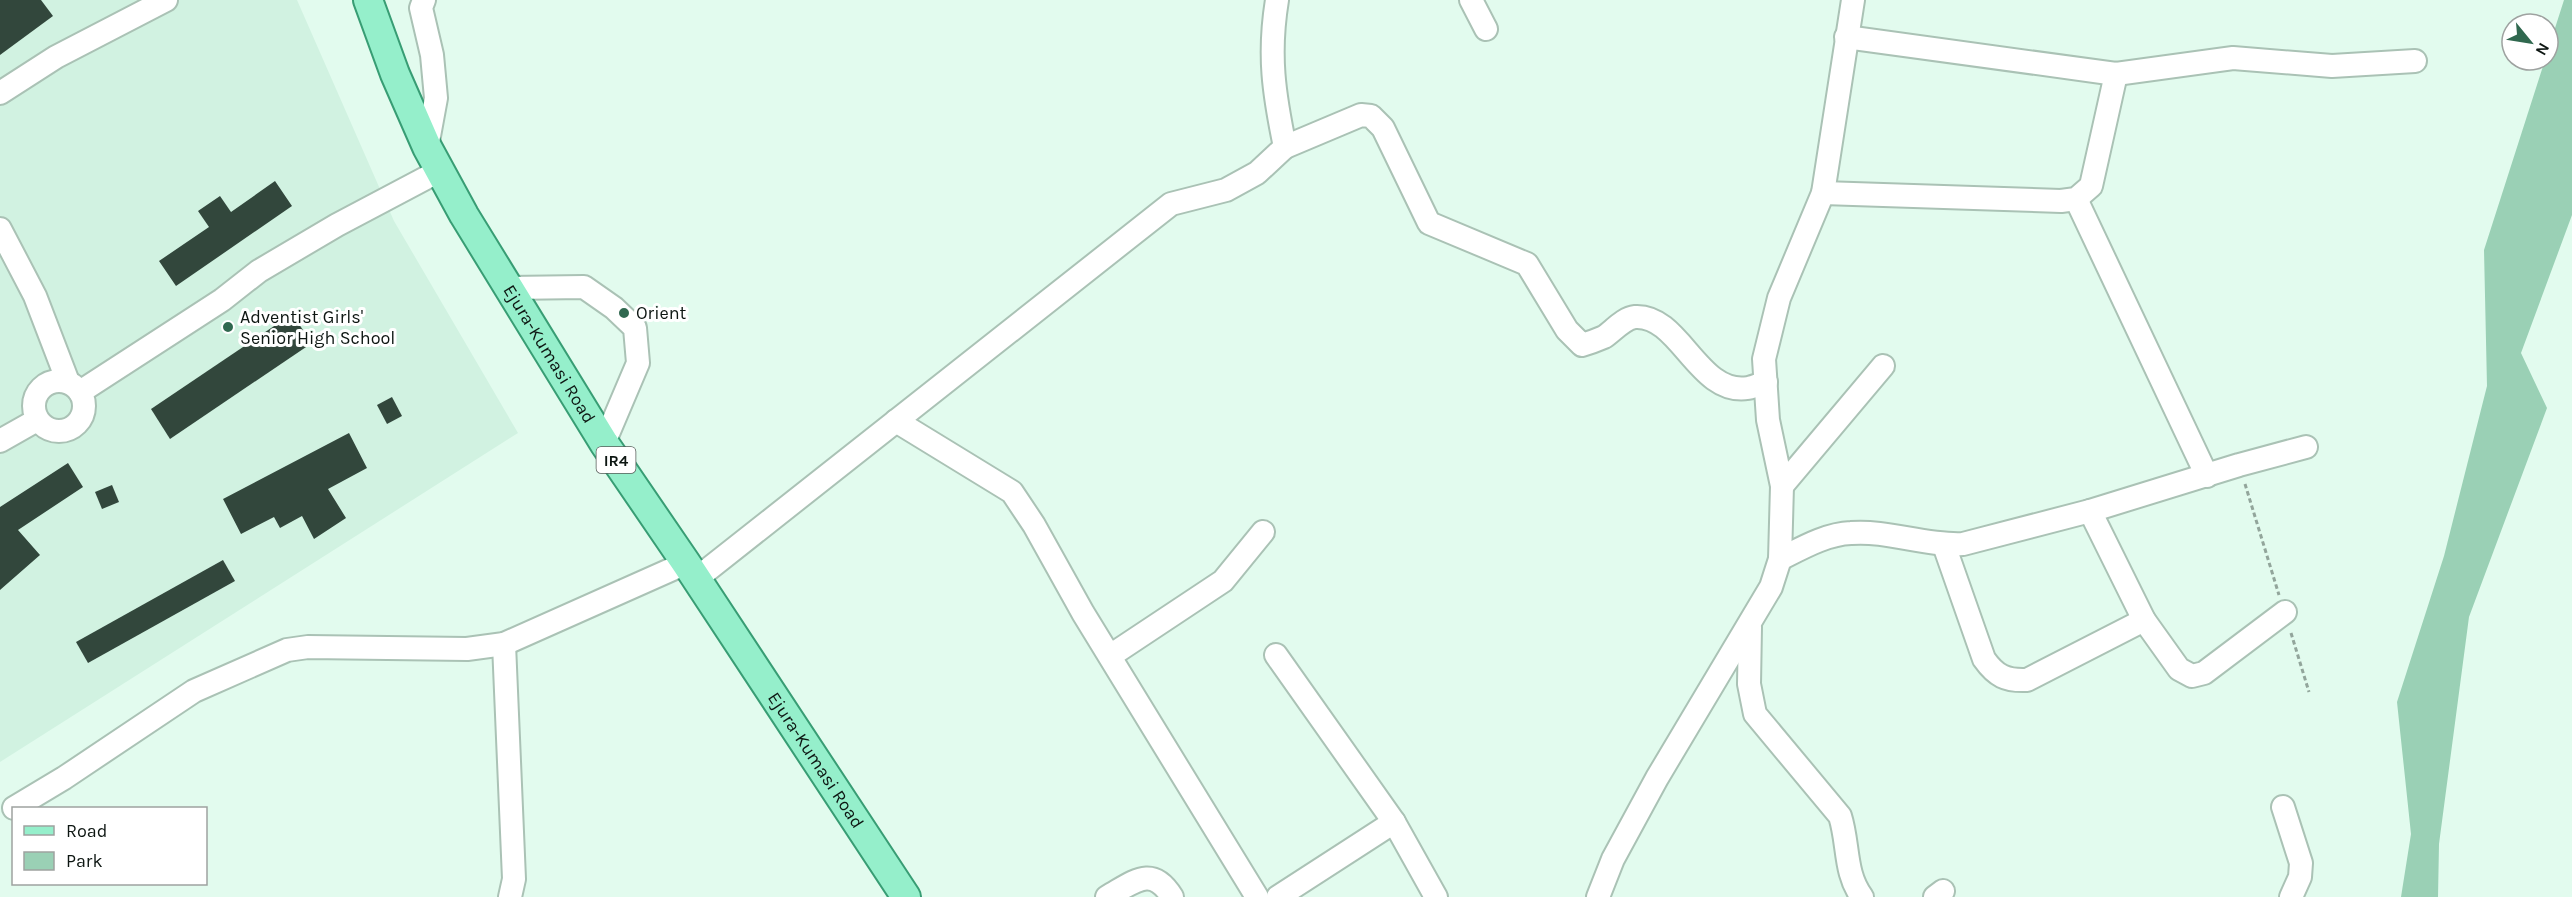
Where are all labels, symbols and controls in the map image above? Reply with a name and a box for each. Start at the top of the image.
north arrow [2500,12,2560,72]
text: N [2531,40,2554,59]
street label: Ejura-Kumasi Road [498,281,600,427]
place label: Orient [636,302,687,324]
place label: Adventist Girls' Senior High School [240,306,395,349]
marker: Orient [617,306,631,320]
marker: Adventist Girls' Senior High School [221,320,235,334]
road number: IR4 [596,447,636,473]
street label: Ejura-Kumasi Road [763,688,869,833]
legend [12,807,207,885]
text: Road [66,820,107,842]
text: Park [66,850,103,872]

